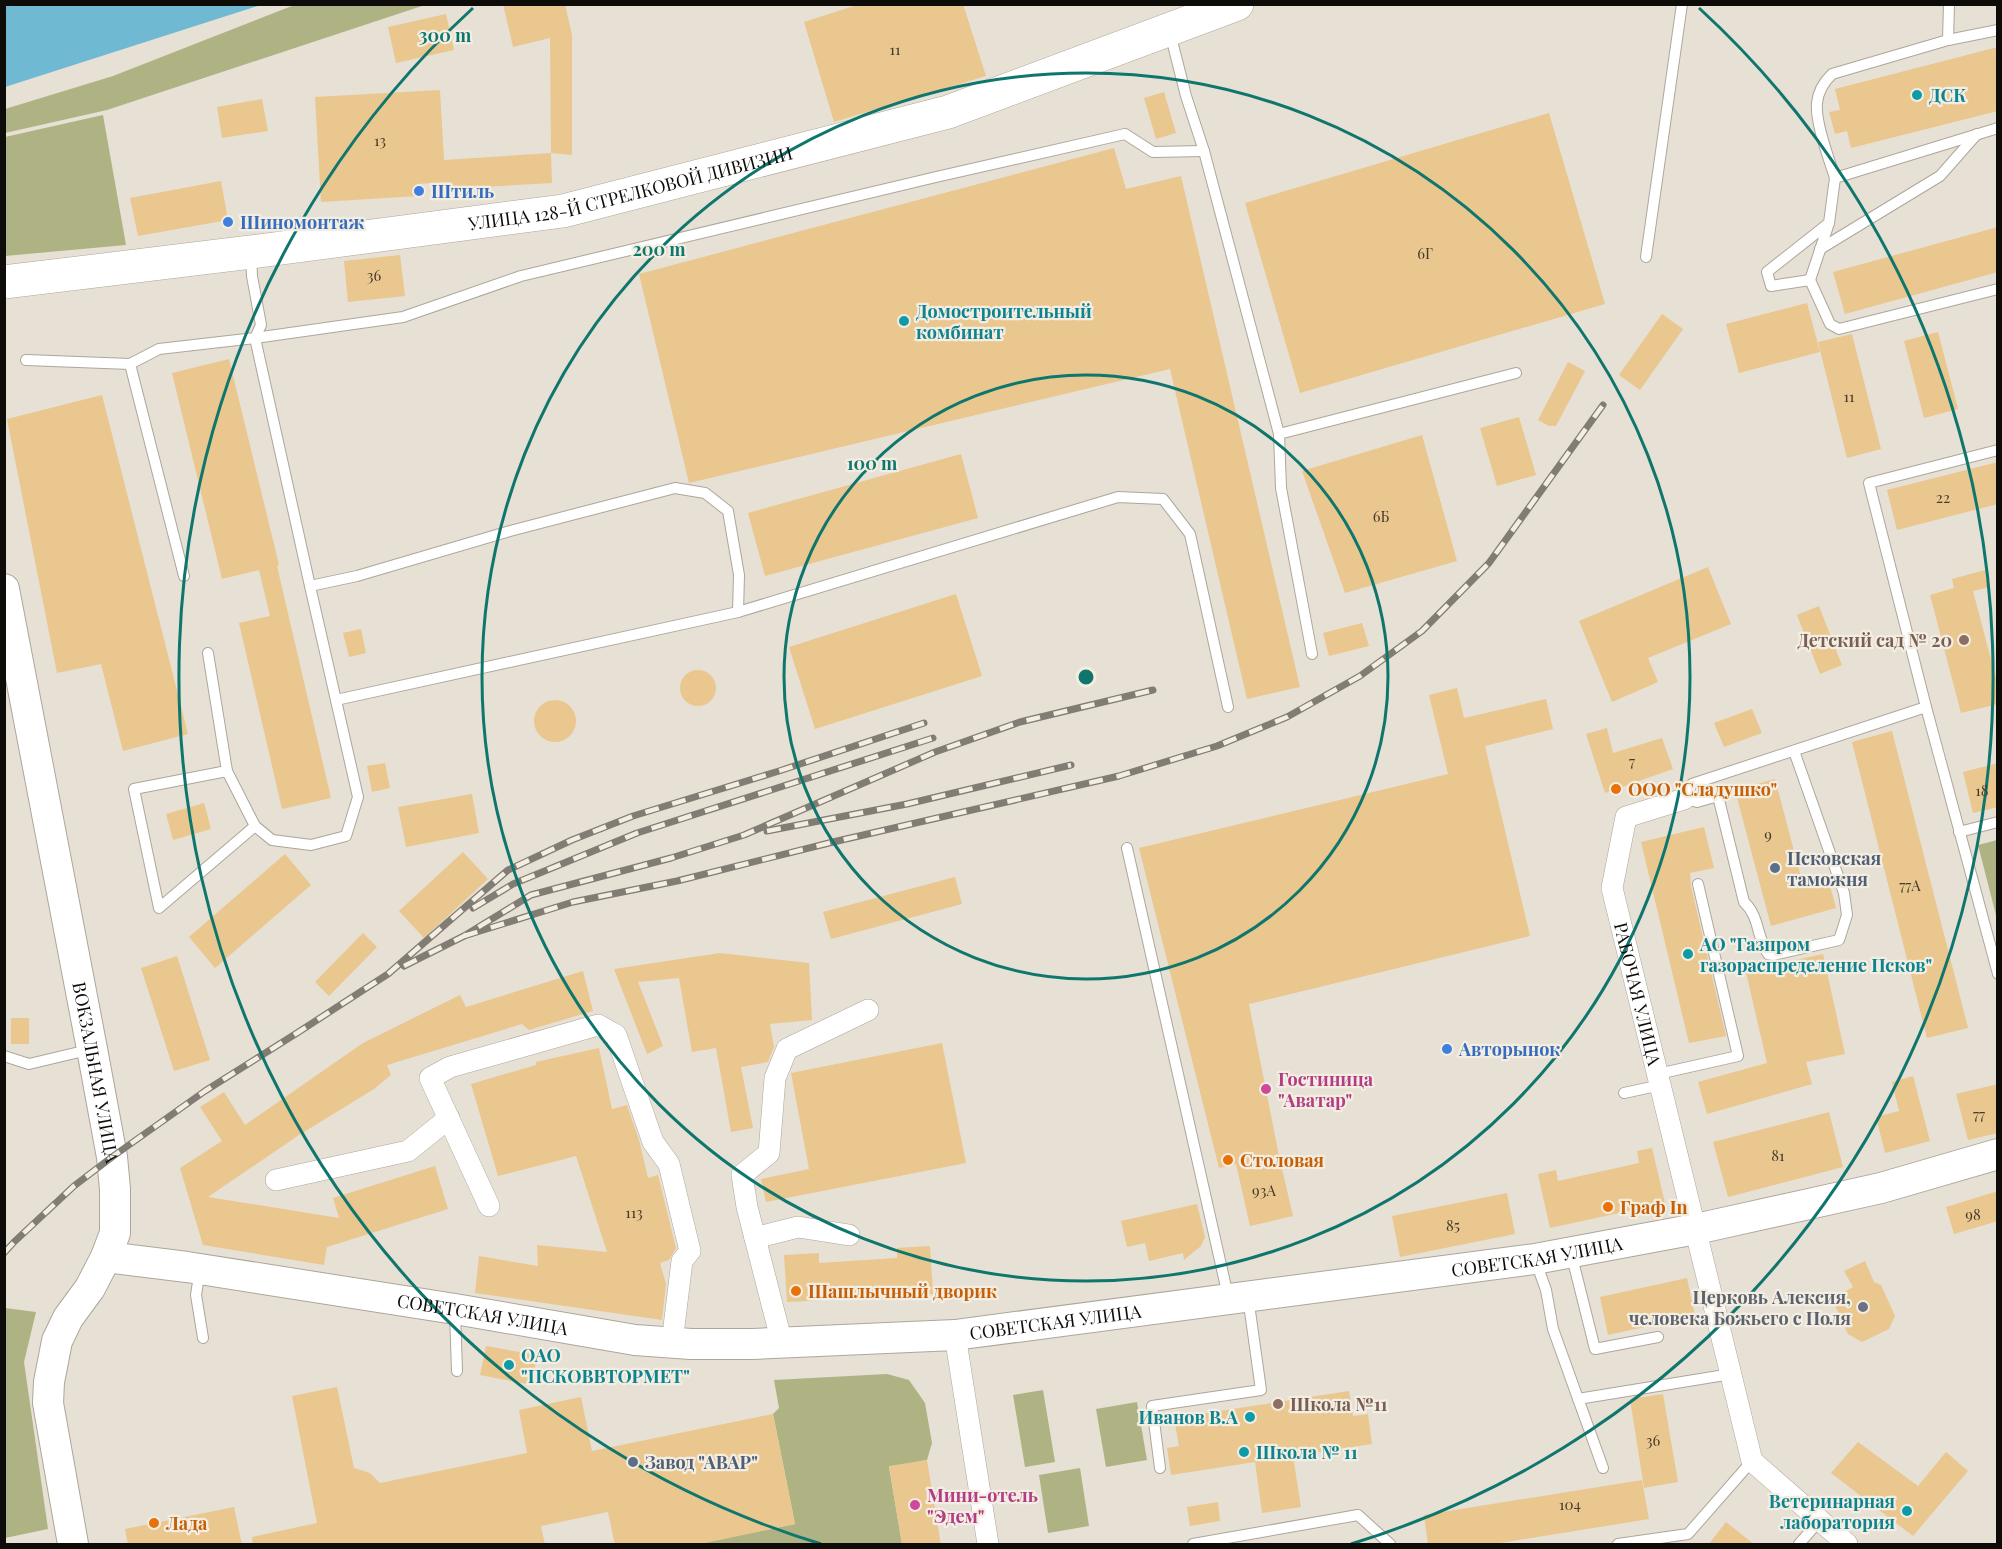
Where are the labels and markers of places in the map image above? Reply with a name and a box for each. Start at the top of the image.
place label: ДСК [1929,83,1966,107]
marker: ДСК [1910,88,1924,102]
place label: Штиль [431,179,494,203]
marker: Штиль [412,184,426,198]
place label: Шиномонтаж [240,210,364,234]
marker: Шиномонтаж [221,215,235,229]
place label: Домостроительный комбинат [916,299,1092,344]
marker: Домостроительный комбинат [897,314,911,328]
place label: Детский сад № 20 [1797,628,1952,652]
marker: Детский сад № 20 [1957,633,1971,647]
centre of rings [1076,667,1096,687]
place label: ООО "Сладушко" [1628,777,1777,801]
marker: ООО "Сладушко" [1609,782,1623,796]
place label: Псковская таможня [1787,846,1881,891]
marker: Псковская таможня [1768,861,1782,875]
place label: АО "Газпром газораспределение Псков" [1699,932,1932,977]
marker: АО "Газпром газораспределение Псков" [1681,947,1695,961]
place label: Авторынок [1458,1037,1560,1061]
marker: Авторынок [1440,1042,1454,1056]
place label: Гостиница "Аватар" [1278,1067,1374,1112]
marker: Гостиница "Аватар" [1259,1082,1273,1096]
place label: Столовая [1240,1148,1324,1172]
marker: Столовая [1221,1153,1235,1167]
place label: Граф In [1620,1195,1688,1219]
marker: Граф In [1601,1200,1615,1214]
place label: Шашлычный дворик [808,1279,997,1303]
marker: Шашлычный дворик [789,1284,803,1298]
place label: Церковь Алексия, человека Божьего с Поля [1629,1285,1851,1330]
marker: Церковь Алексия, человека Божьего с Поля [1856,1300,1870,1314]
place label: ОАО "ПСКОВВТОРМЕТ" [521,1343,690,1388]
marker: ОАО "ПСКОВВТОРМЕТ" [502,1358,516,1372]
place label: Школа №11 [1290,1392,1388,1416]
marker: Школа №11 [1271,1397,1285,1411]
place label: Иванов В.А [1138,1405,1239,1429]
marker: Иванов В.А [1243,1410,1257,1424]
place label: Школа № 11 [1256,1440,1358,1464]
marker: Школа № 11 [1237,1445,1251,1459]
place label: Завод "АВАР" [645,1450,758,1474]
marker: Завод "АВАР" [626,1455,640,1469]
place label: Мини-отель "Эдем" [927,1483,1038,1528]
place label: Ветеринарная лаборатория [1769,1489,1895,1534]
marker: Мини-отель "Эдем" [908,1498,922,1512]
marker: Ветеринарная лаборатория [1900,1504,1914,1518]
place label: Лада [165,1511,208,1535]
marker: Лада [147,1516,161,1530]

